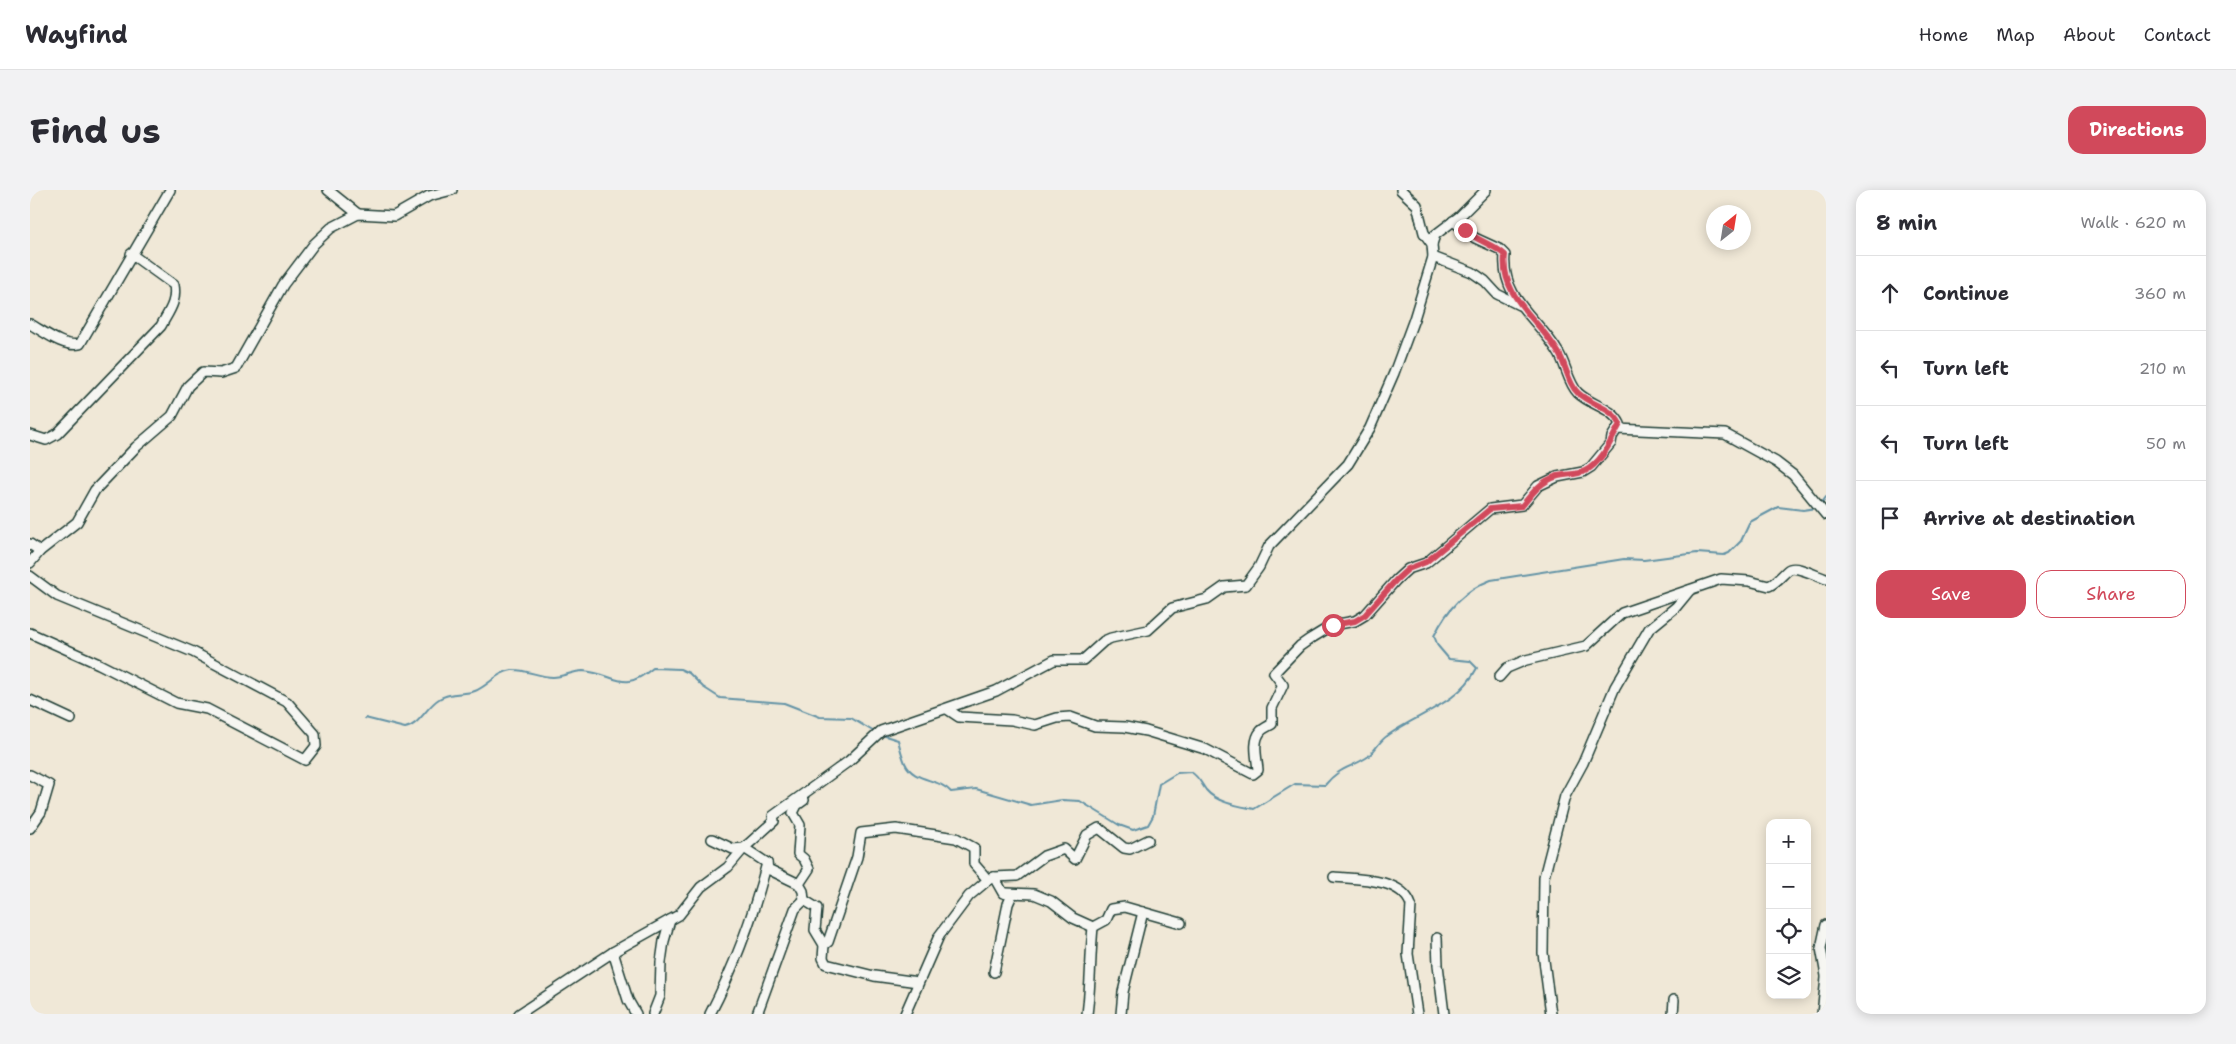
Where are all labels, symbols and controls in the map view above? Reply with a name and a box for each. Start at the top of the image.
text: Wayfind [25,19,128,51]
text: Home [1919,23,1968,47]
text: Map [1996,23,2035,47]
text: About [2063,23,2116,47]
text: Contact [2144,23,2211,47]
button: Directions [2068,106,2206,154]
text: Find us [30,107,161,154]
north arrow [1706,205,1751,250]
text: 8 min [1876,209,1937,237]
text: Walk · 620 m [2081,212,2186,233]
route end [1454,219,1477,242]
icon: ahead [1876,279,1904,307]
text: Continue [1923,281,2009,306]
text: 360 m [2134,283,2186,304]
icon: left [1876,354,1904,382]
text: Turn left [1923,356,2009,381]
text: 210 m [2139,358,2186,379]
icon: left [1876,429,1904,457]
text: Turn left [1923,431,2009,456]
text: 50 m [2146,433,2186,454]
icon: arrive [1876,504,1904,532]
text: Arrive at destination [1923,506,2135,531]
button: Save [1876,570,2026,618]
button: Share [2036,570,2186,618]
route start [1322,614,1345,637]
map controls [1766,819,1811,999]
button: + [1766,819,1811,864]
button: − [1766,864,1811,909]
button: locate [1766,909,1811,954]
button: layers [1766,954,1811,999]

